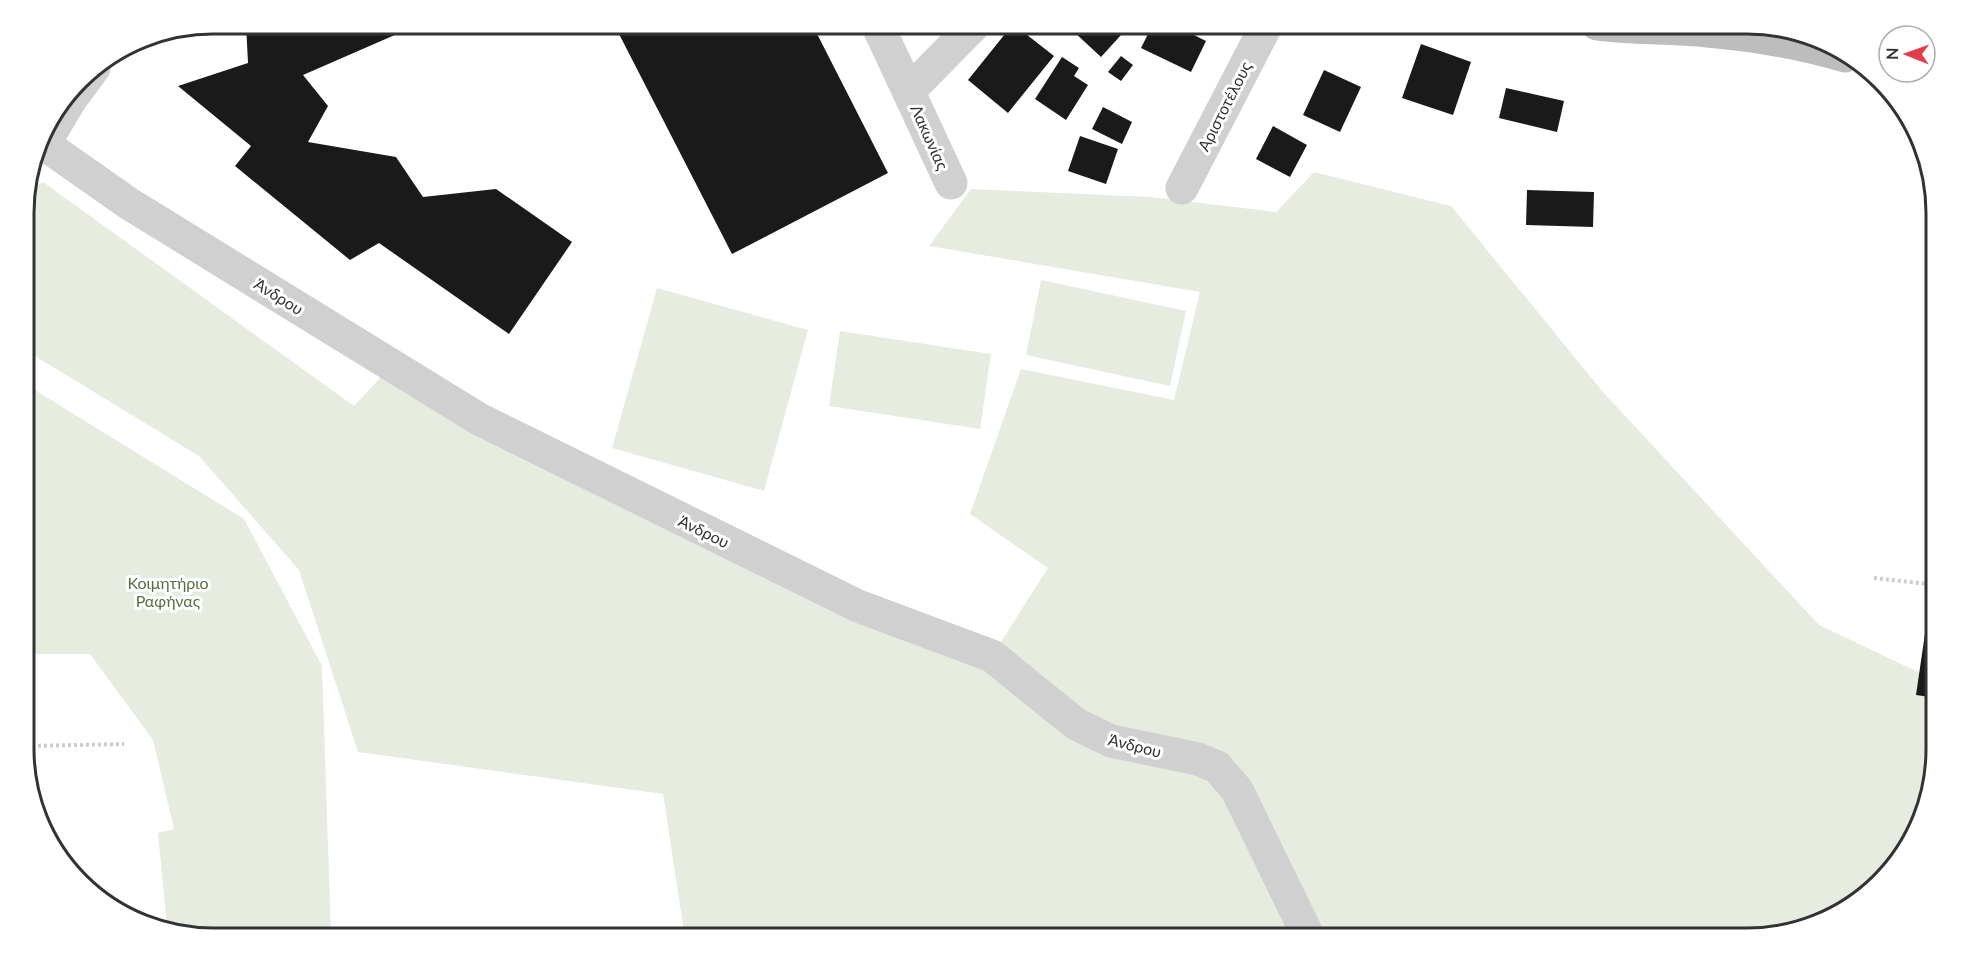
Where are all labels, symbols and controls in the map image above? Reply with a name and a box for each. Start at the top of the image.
north arrow [1877,24,1937,84]
text: N [1882,47,1901,60]
street label: Αριστοτέλους [1193,58,1255,154]
street label: Λακωνίας [907,101,953,173]
street label: Άνδρου [251,274,307,318]
street label: Άνδρου [676,511,732,551]
park label: Κοιμητήριο Ραφήνας [127,573,209,610]
street label: Άνδρου [1107,729,1163,761]

